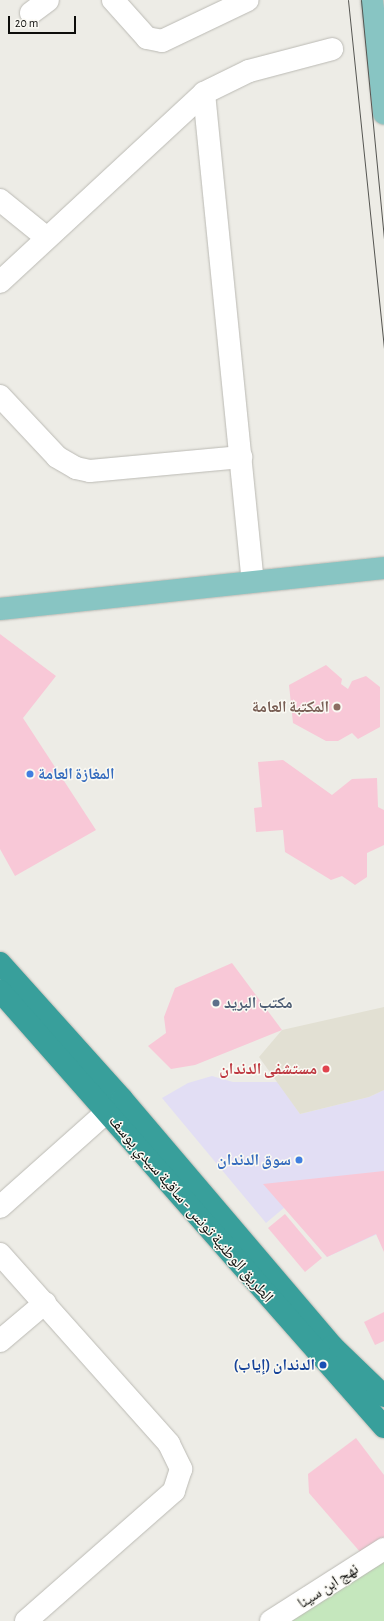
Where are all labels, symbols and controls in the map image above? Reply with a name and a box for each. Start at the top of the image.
scale bar [10,8,78,34]
text: 20 m [15,17,38,29]
place label: المكتبة العامة [252,697,329,717]
marker: المكتبة العامة [332,702,342,712]
place label: المغازة العامة [38,764,114,784]
marker: المغازة العامة [25,769,35,779]
place label: مكتب البريد [224,993,293,1013]
marker: مكتب البريد [211,998,221,1008]
place label: مستشفى الدندان [219,1059,317,1079]
marker: مستشفى الدندان [320,1063,332,1075]
street label: الطريق الوطنية تونس - ساقية سيدي يوسف [105,1112,277,1306]
place label: سوق الدندان [217,1150,291,1170]
marker: سوق الدندان [294,1155,304,1165]
place label: الدندان (إياب) [233,1355,315,1375]
marker: الدندان (إياب) [318,1360,328,1370]
street label: نهج ابن سينا [294,1559,362,1613]

